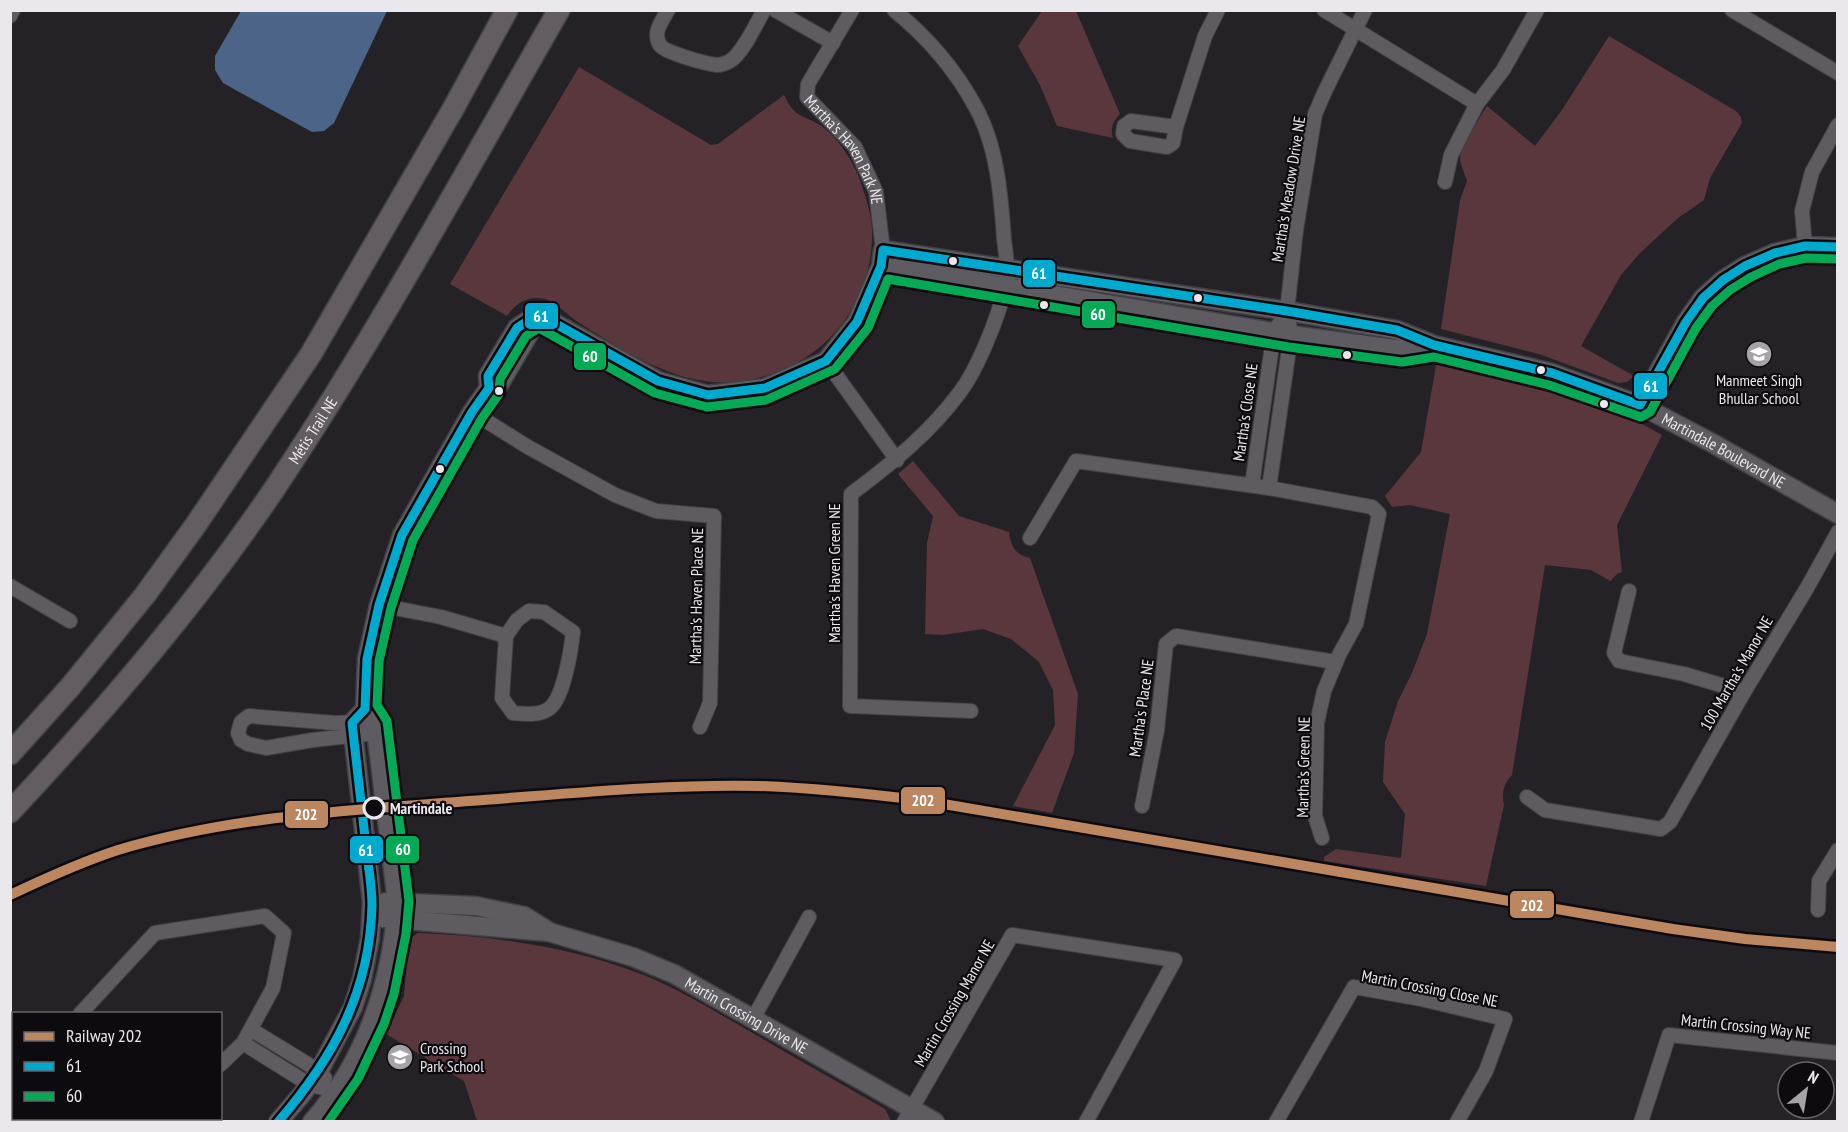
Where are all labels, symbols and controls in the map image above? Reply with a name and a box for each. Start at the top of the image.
street label: Martha's Haven Park NE [800,91,887,205]
street label: Martha's Meadow Drive NE [1267,115,1309,263]
unlabelled marker [947,255,959,267]
line badge: 61 [1022,259,1056,288]
text: 61 [1031,263,1047,283]
unlabelled marker [1192,292,1204,304]
unlabelled marker [1038,299,1050,311]
line badge: 60 [1081,300,1116,329]
line badge: 61 [524,302,559,330]
text: 60 [1090,304,1106,324]
text: 61 [533,306,549,326]
school or university icon: Manmeet Singh Bhullar School [1744,339,1774,369]
line badge: 60 [573,342,607,371]
text: 60 [582,346,598,366]
unlabelled marker [1341,349,1353,361]
street label: Martha's Close NE [1228,362,1262,462]
unlabelled marker [1535,364,1547,376]
place label: Manmeet Singh Bhullar School [1716,370,1802,408]
line badge: 61 [1633,372,1668,400]
text: 61 [1643,376,1659,396]
unlabelled marker [493,385,505,397]
street label: Métis Trail NE [284,393,341,468]
unlabelled marker [1598,398,1610,410]
street label: Martindale Boulevard NE [1659,408,1789,492]
unlabelled marker [434,463,446,475]
street label: Martha's Haven Green NE [824,503,844,643]
street label: Martha's Haven Place NE [685,528,707,664]
street label: 100 Martha's Manor NE [1695,612,1777,734]
street label: Martha's Place NE [1124,658,1158,758]
street label: Martha's Green NE [1292,716,1314,818]
line badge: 202 [900,786,946,815]
text: 202 [912,790,934,810]
marker: Martindale [363,797,385,819]
place label: Martindale [390,798,452,818]
line badge: 202 [284,800,329,829]
text: 202 [295,804,317,824]
line badge: 61 [349,835,384,864]
line badge: 60 [385,835,420,864]
text: 60 [395,839,411,859]
text: 61 [358,840,374,860]
line badge: 202 [1509,890,1555,919]
text: 202 [1521,895,1543,915]
street label: Martin Crossing Manor NE [909,936,999,1070]
street label: Martin Crossing Close NE [1360,965,1500,1011]
street label: Martin Crossing Drive NE [682,972,811,1058]
street label: Martin Crossing Way NE [1680,1009,1812,1043]
legend [12,1012,222,1120]
text: Railway 202 [66,1024,142,1047]
place label: Crossing Park School [420,1038,484,1076]
school or university icon: Crossing Park School [385,1042,415,1072]
text: 61 [66,1054,82,1077]
north arrow [1776,1060,1836,1120]
text: N [1805,1066,1822,1088]
text: 60 [66,1084,82,1107]

